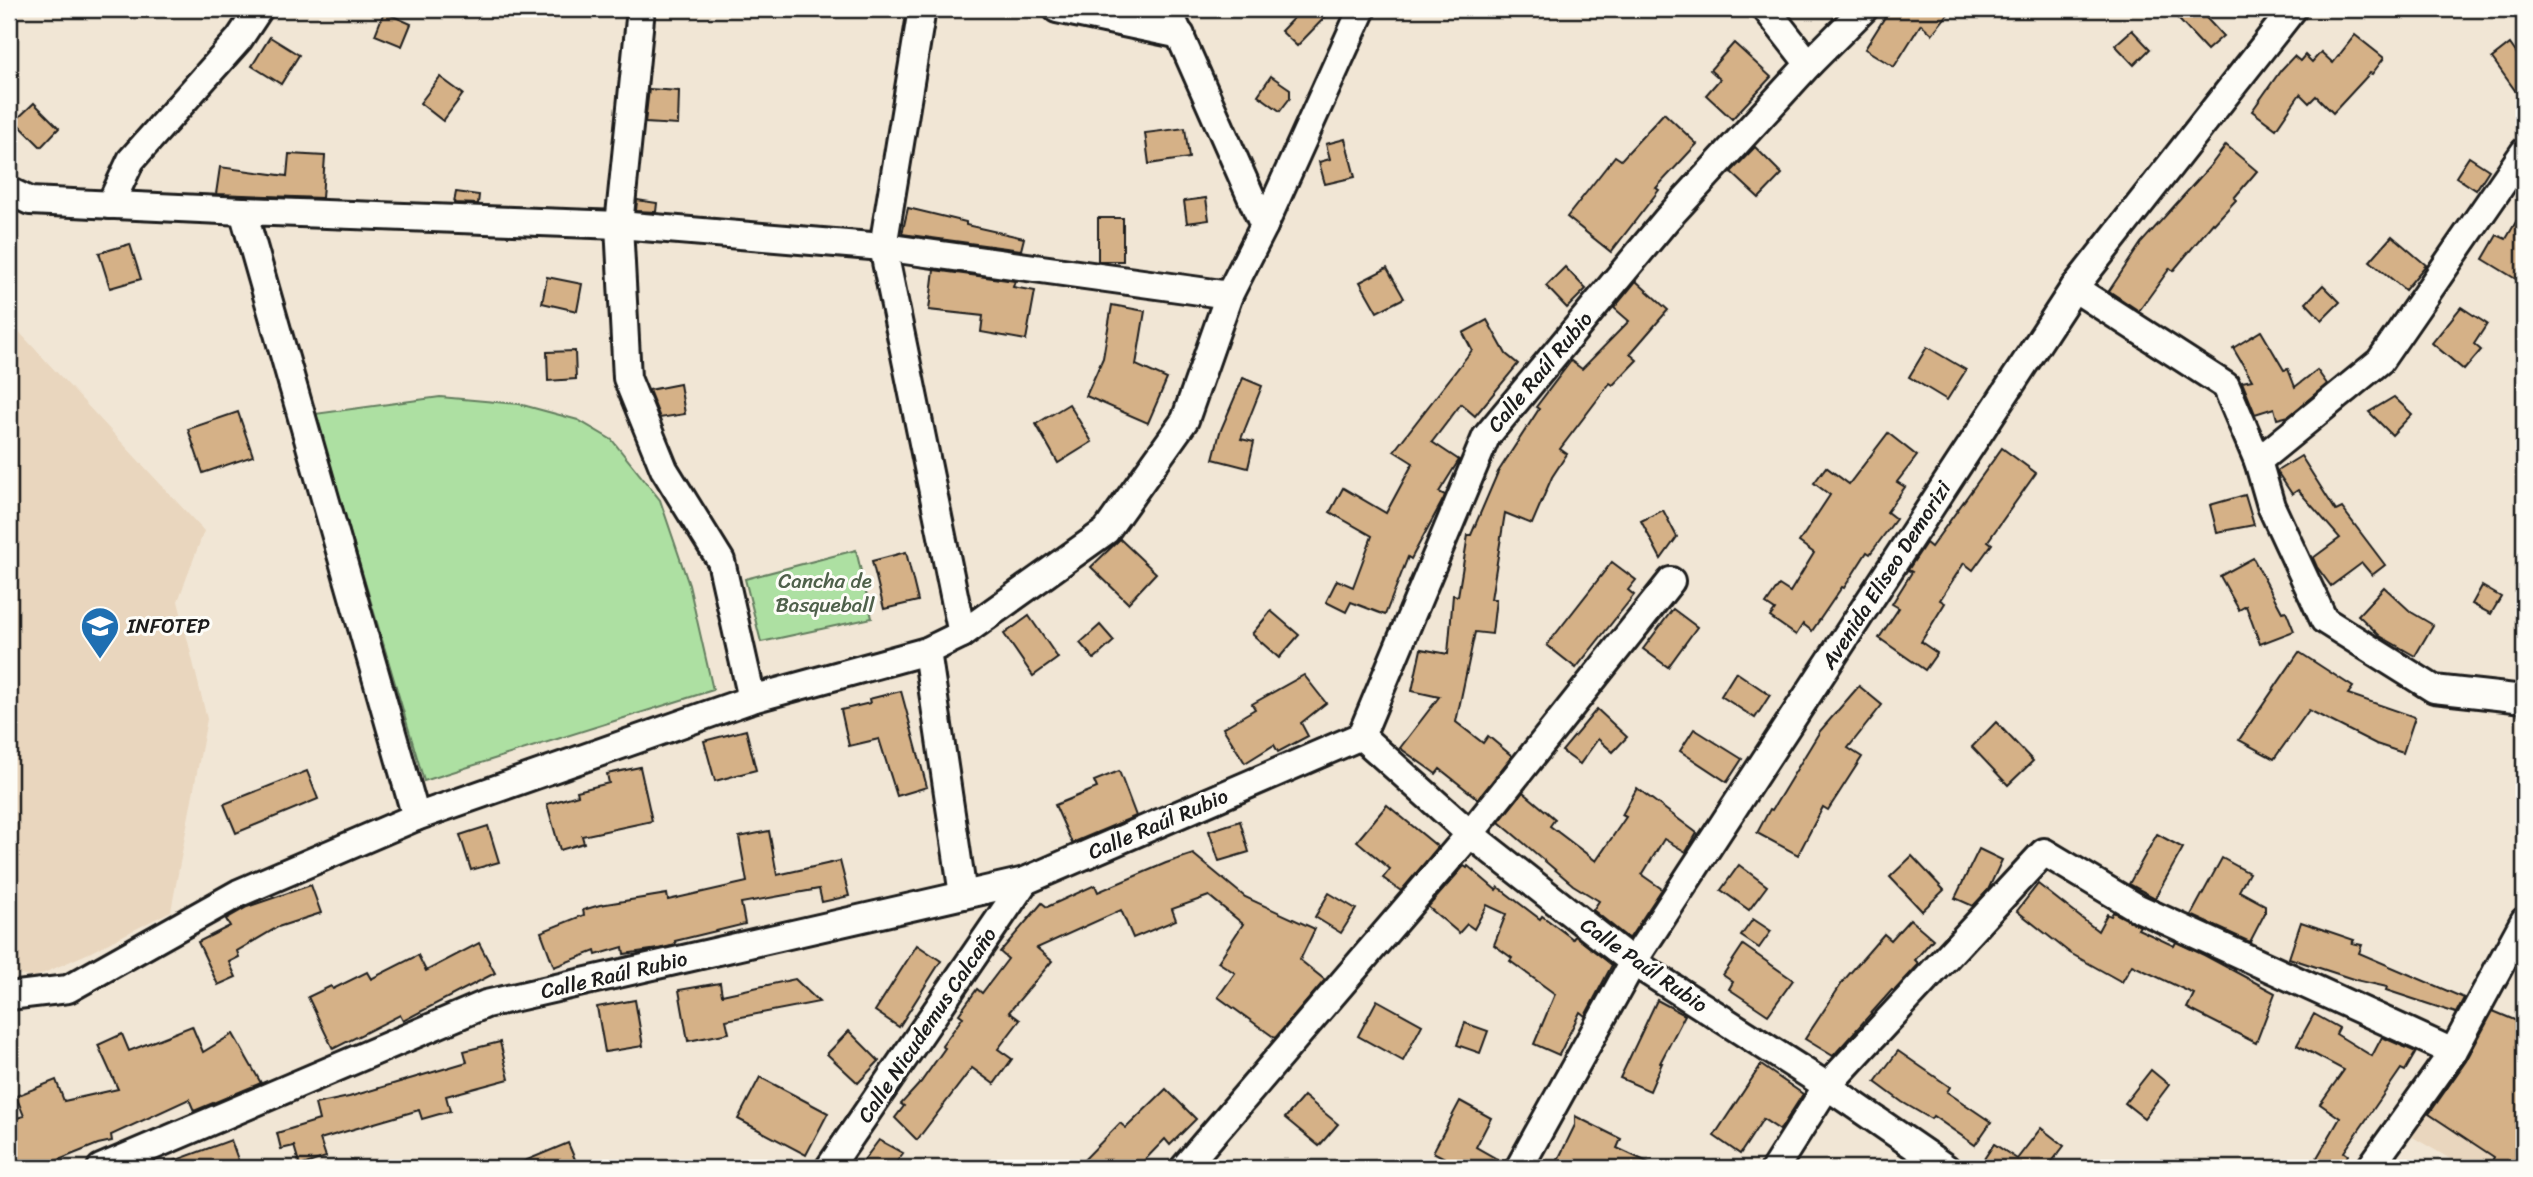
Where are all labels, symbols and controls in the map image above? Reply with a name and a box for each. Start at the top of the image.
street label: Calle Raúl Rubio [1477,303,1603,441]
street label: Avenida Eliseo Demorizi [1810,472,1962,678]
park label: Cancha de Basqueball [776,562,875,624]
school or university icon: INFOTEP [79,605,121,660]
place label: INFOTEP [126,607,210,645]
street label: Calle Raúl Rubio [1082,777,1234,871]
street label: Calle Paúl Rubio [1572,907,1716,1023]
street label: Calle Nicudemus Calcaño [847,919,1007,1131]
street label: Calle Raúl Rubio [537,940,691,1010]

